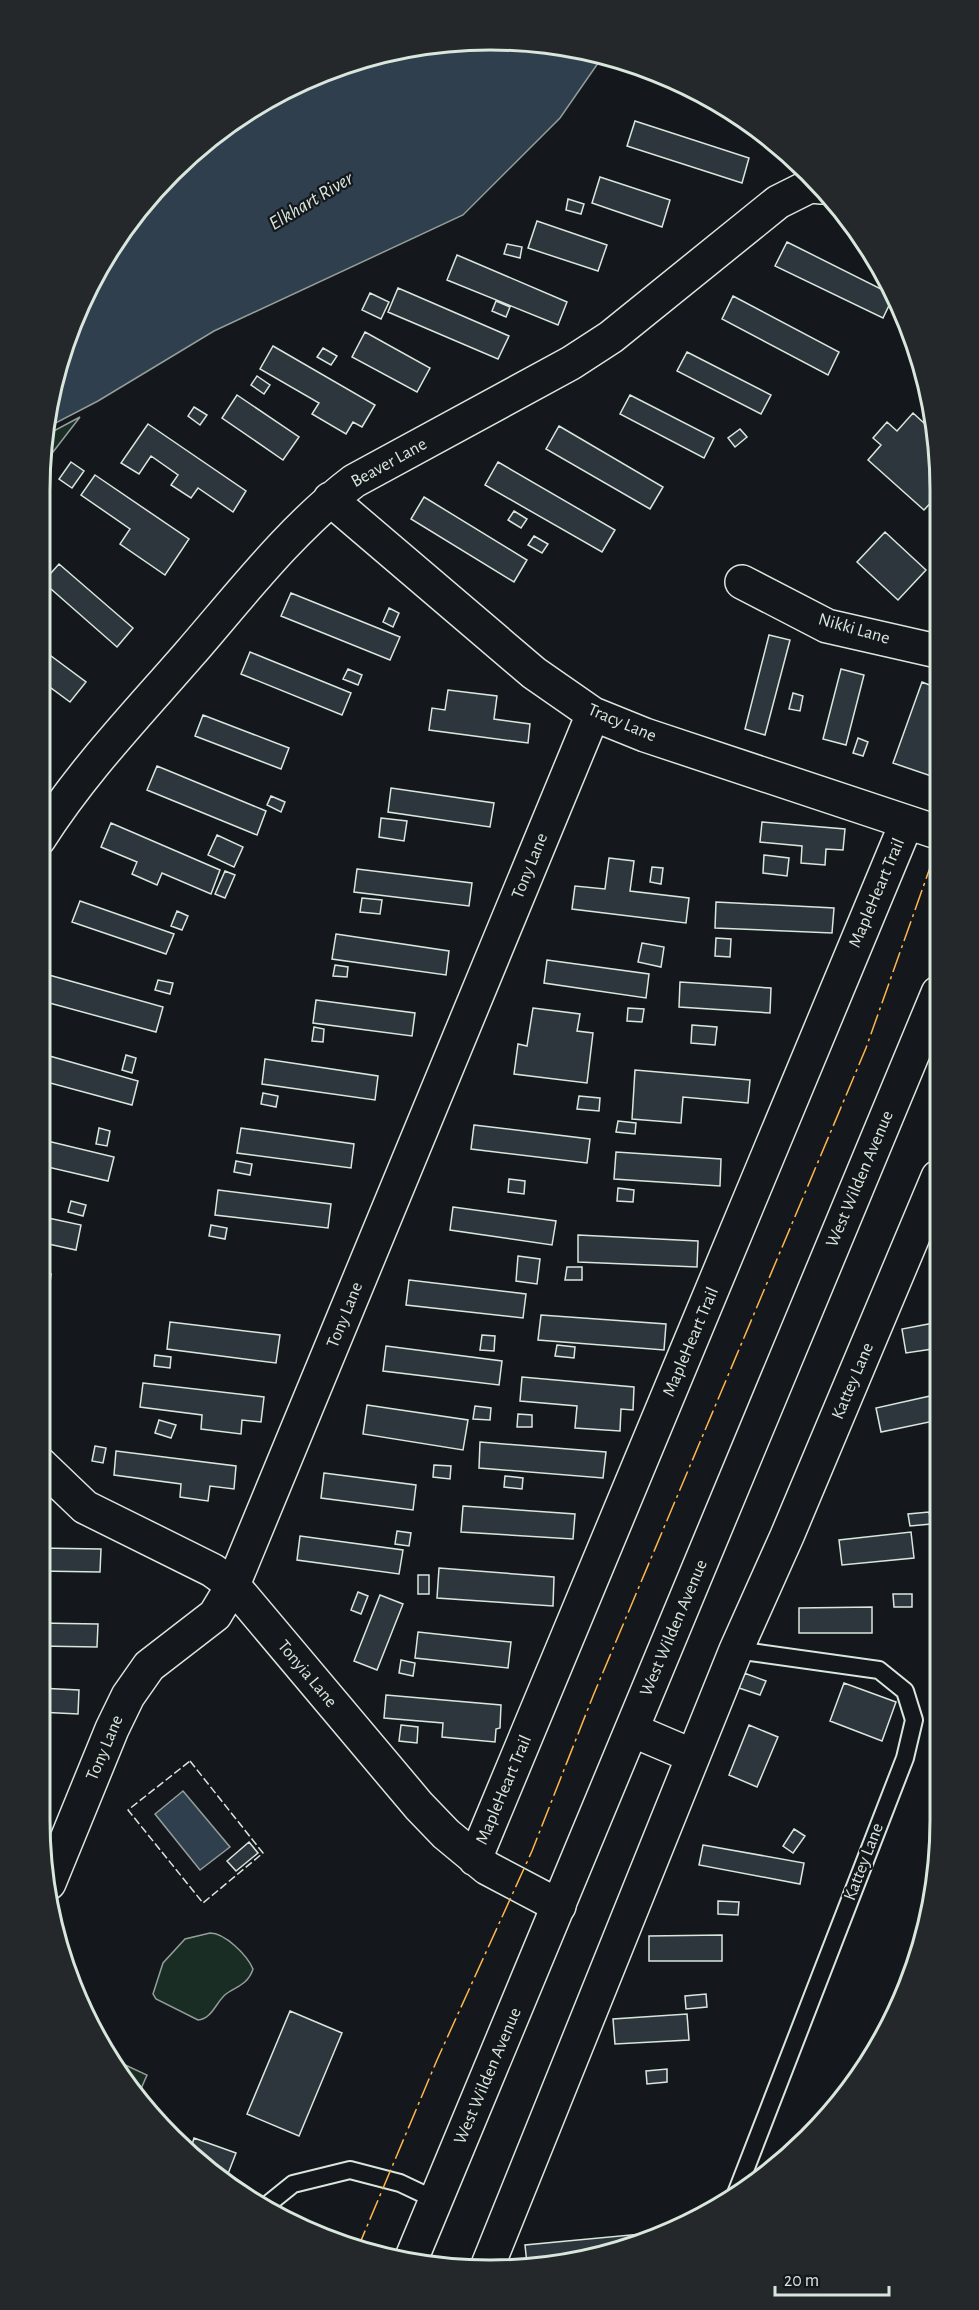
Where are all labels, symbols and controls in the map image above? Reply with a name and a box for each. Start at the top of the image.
water label: Elkhart River [265,168,357,234]
street label: Beaver Lane [348,435,430,491]
street label: Nikki Lane [816,610,892,648]
street label: Tracy Lane [585,701,659,745]
street label: Tony Lane [509,831,551,901]
street label: MapleHeart Trail [846,836,908,950]
street label: West Wilden Avenue [823,1108,897,1250]
street label: Tony Lane [324,1280,366,1350]
street label: MapleHeart Trail [660,1285,722,1399]
street label: Kattey Lane [829,1340,877,1422]
street label: West Wilden Avenue [637,1557,711,1699]
street label: Tonyia Lane [274,1637,340,1711]
street label: Tony Lane [83,1713,127,1783]
street label: MapleHeart Trail [473,1733,535,1847]
street label: Kattey Lane [841,1821,887,1903]
street label: West Wilden Avenue [451,2005,525,2147]
scale bar [775,2259,889,2297]
text: 20 m [784,2272,819,2290]

